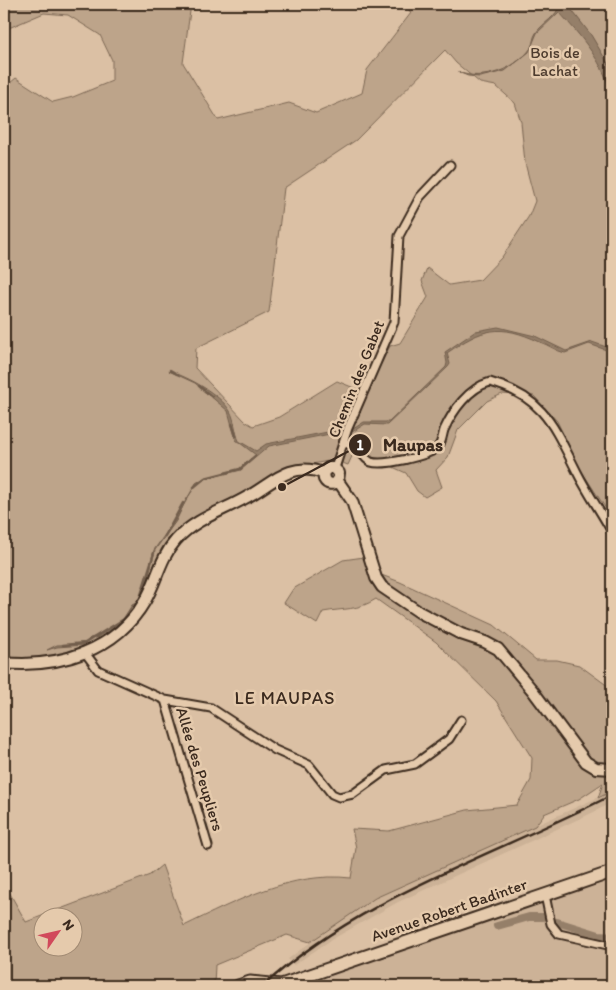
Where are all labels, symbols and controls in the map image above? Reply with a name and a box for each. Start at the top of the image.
park label: Bois de Lachat [530,43,580,80]
street label: Chemin des Gabet [324,318,388,440]
callout: Maupas [348,428,453,461]
text: Maupas [383,434,443,456]
text: 1 [357,436,364,454]
district label: LE MAUPAS [235,687,335,709]
street label: Allée des Peupliers [172,705,228,833]
street label: Avenue Robert Badinter [369,874,530,946]
north arrow [32,908,82,958]
text: N [59,916,78,934]

